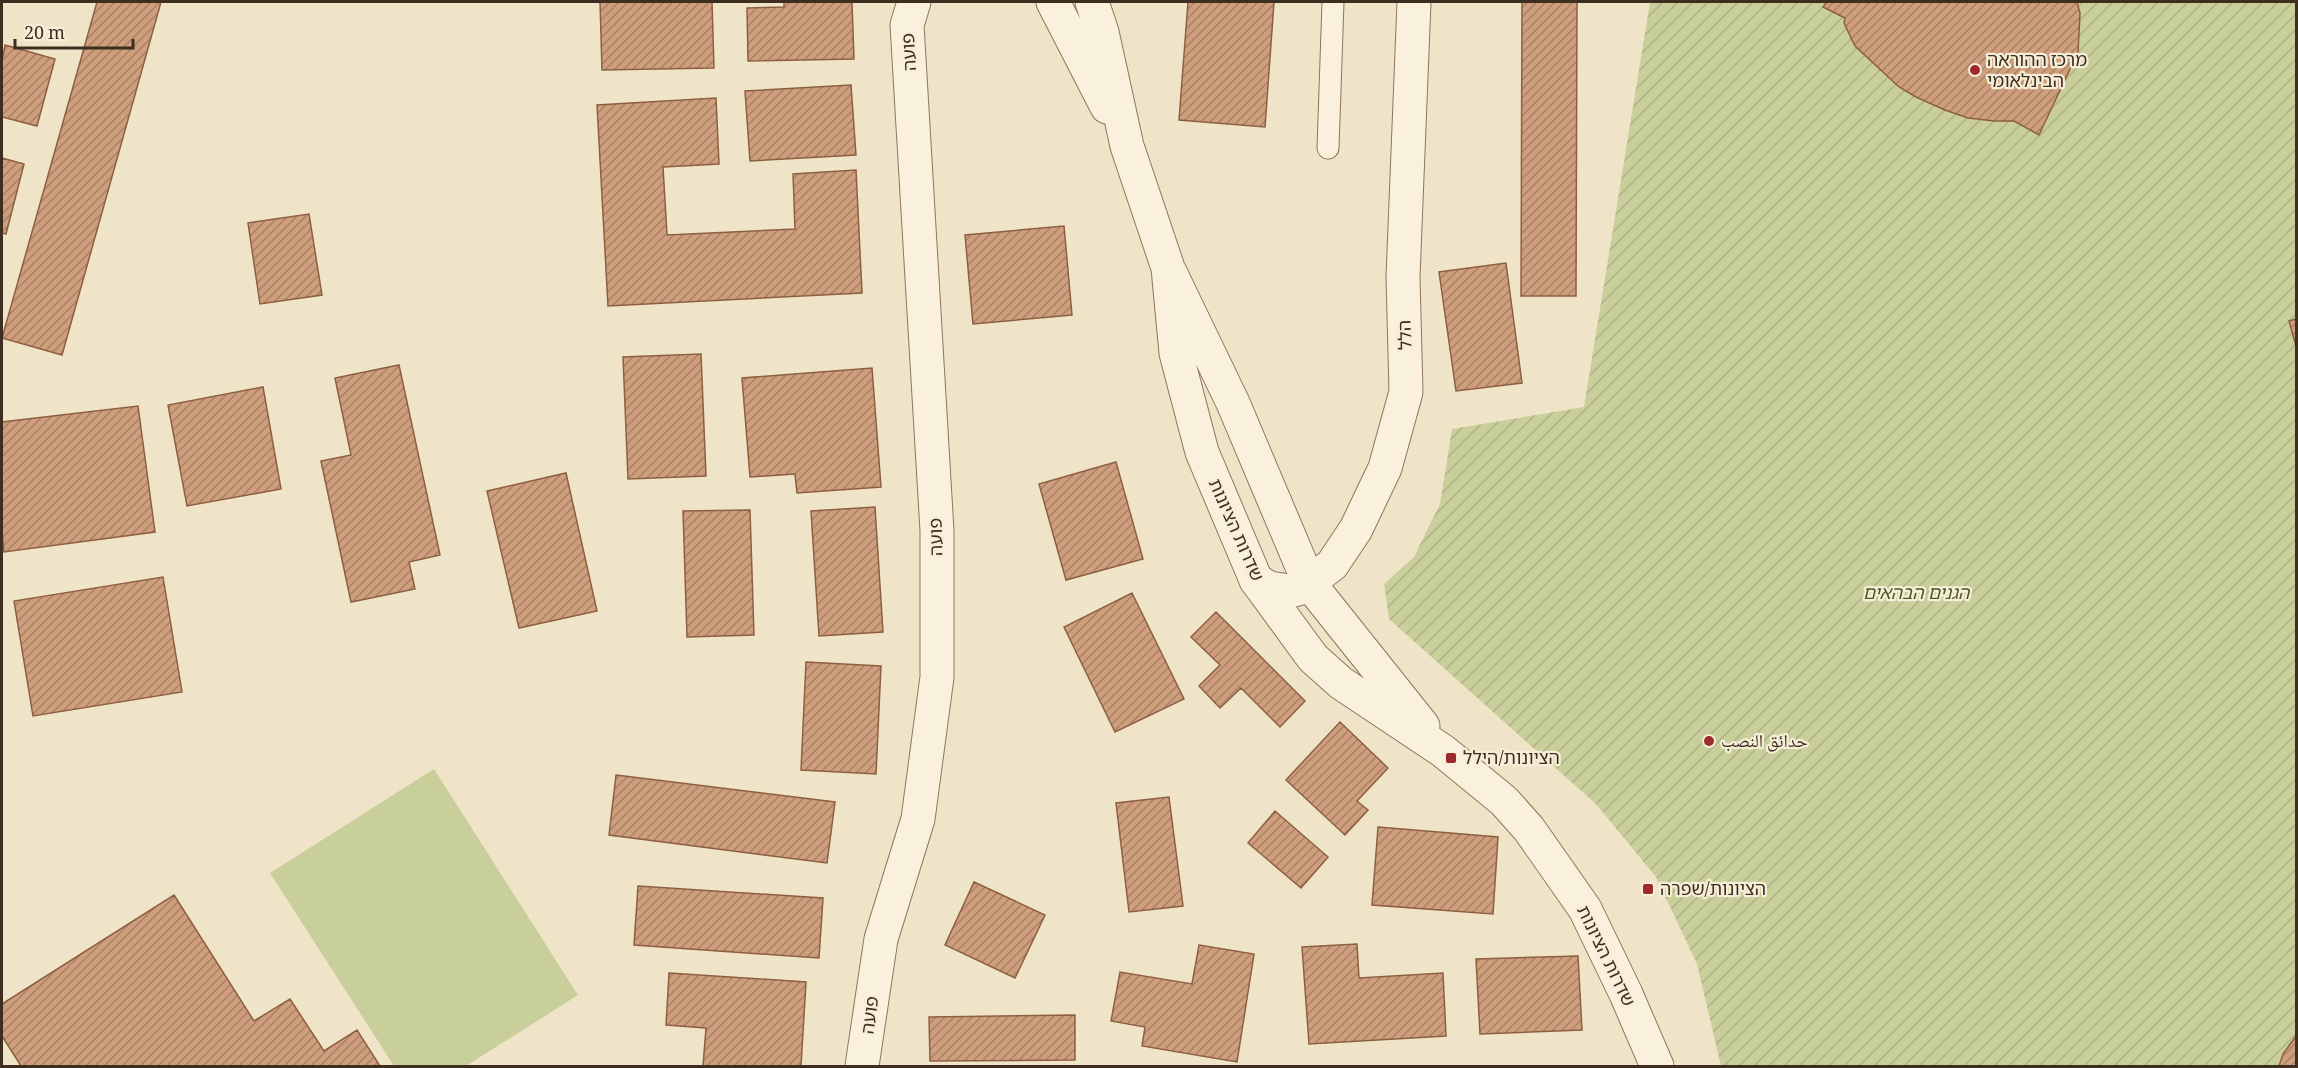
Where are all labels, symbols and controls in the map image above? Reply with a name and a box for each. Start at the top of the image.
scale bar [15,12,134,50]
text: 20 m [24,20,65,50]
street label: פועה [895,32,927,72]
place label: מרכז ההוראה הבינלאומי [1987,47,2087,98]
marker: מרכז ההוראה הבינלאומי [1968,63,1982,77]
street label: הלל [1391,319,1423,350]
street label: שדרות הציונות [1198,475,1270,587]
street label: פועה [923,518,953,556]
park label: הגנים הבהאים [1863,580,1971,610]
place label: حدائق النصب [1721,728,1808,758]
marker: حدائق النصب [1702,734,1716,748]
place label: הציונות/הילל [1463,745,1560,775]
marker: הציונות/הילל [1444,751,1458,765]
place label: הציונות/שפרה [1660,876,1766,906]
marker: הציונות/שפרה [1641,882,1655,896]
street label: שדרות הציונות [1567,901,1642,1013]
street label: פועה [854,994,889,1036]

